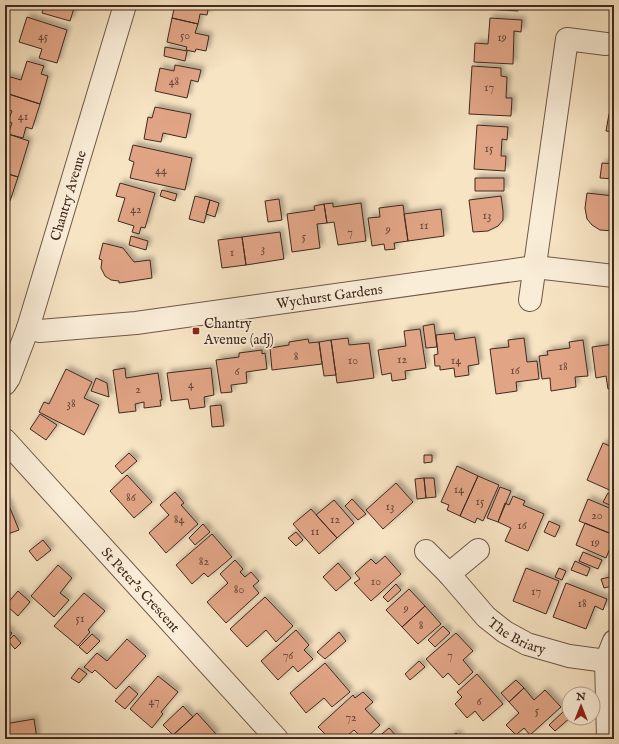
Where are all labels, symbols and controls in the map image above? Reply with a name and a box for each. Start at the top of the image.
house number: 50 [180,28,190,43]
house number: 45 [38,29,49,44]
house number: 19 [497,30,507,45]
house number: 48 [169,74,180,89]
house number: 17 [484,80,494,95]
house number: 41 [18,109,28,124]
house number: 15 [485,141,494,156]
street label: Chantry Avenue [47,148,91,243]
house number: 44 [155,163,167,178]
house number: 42 [130,202,142,217]
house number: 13 [483,208,491,223]
house number: 11 [420,218,428,233]
house number: 9 [384,222,391,237]
house number: 7 [347,225,353,240]
house number: 5 [302,229,307,244]
house number: 3 [261,241,265,256]
house number: 1 [230,245,234,260]
street label: Wychurst Gardens [275,280,384,313]
place label: Chantry Avenue (adj) [203,315,274,349]
marker: Chantry Avenue (adj) [191,326,201,336]
house number: 8 [294,349,299,364]
house number: 12 [397,352,407,367]
house number: 10 [348,353,358,368]
house number: 14 [451,353,461,368]
house number: 18 [558,359,568,374]
house number: 16 [510,363,521,378]
house number: 6 [234,364,240,379]
house number: 4 [188,377,194,392]
house number: 2 [135,382,141,397]
house number: 38 [66,396,76,411]
house number: 14 [454,482,464,497]
house number: 86 [126,490,137,505]
house number: 15 [476,494,485,509]
house number: 13 [386,499,394,514]
house number: 20 [591,508,603,523]
house number: 84 [174,512,184,527]
house number: 12 [330,512,340,527]
house number: 16 [517,518,528,533]
house number: 11 [311,524,319,539]
house number: 19 [590,535,600,550]
street label: St Peter's Crescent [97,544,184,636]
house number: 82 [199,554,210,569]
house number: 10 [371,574,381,589]
house number: 80 [234,582,244,597]
house number: 17 [531,584,541,599]
house number: 18 [577,596,587,611]
house number: 9 [402,601,409,616]
house number: 51 [76,611,84,626]
street label: The Briary [484,614,548,659]
house number: 8 [419,618,424,633]
house number: 76 [283,648,294,663]
house number: 7 [447,648,453,663]
north arrow [561,686,601,726]
text: N [575,690,586,704]
house number: 47 [148,694,160,709]
house number: 6 [476,694,482,709]
house number: 5 [535,703,540,718]
house number: 72 [345,710,357,725]

